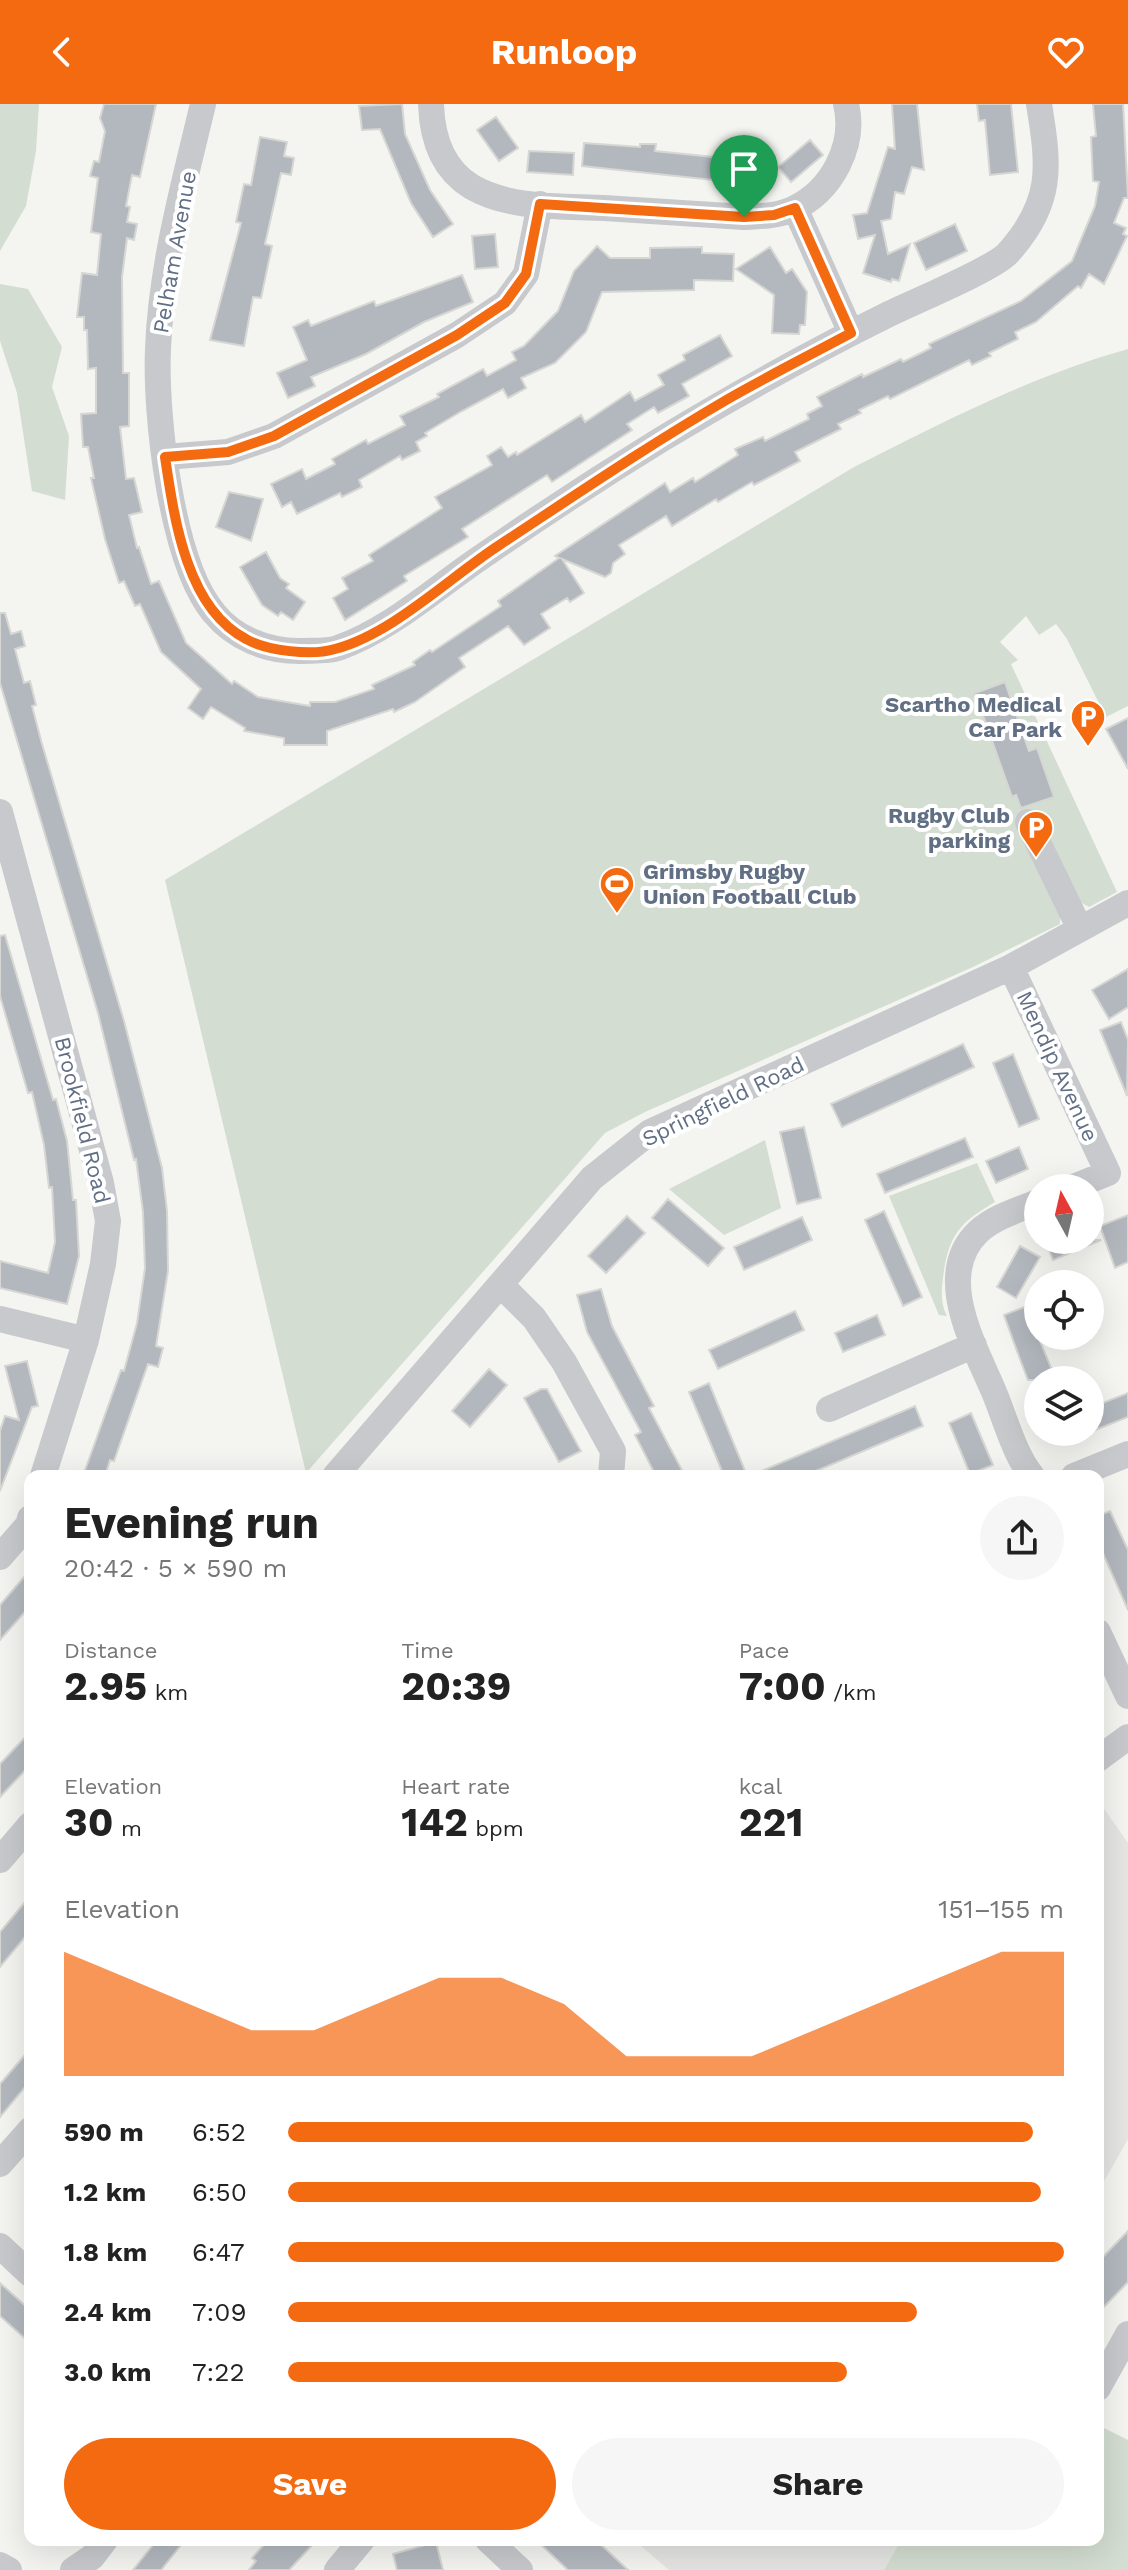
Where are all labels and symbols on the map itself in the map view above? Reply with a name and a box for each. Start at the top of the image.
pin [710,135,778,217]
street label: Pelham Avenue [148,169,201,335]
place label: Scartho Medical Car Park [885,692,1063,742]
parking icon: Scartho Medical Car Park [1069,698,1107,748]
place label: Rugby Club parking [888,803,1011,853]
parking icon: Rugby Club parking [1017,809,1055,859]
place label: Grimsby Rugby Union Football Club [643,859,857,909]
sports icon: Grimsby Rugby Union Football Club [598,865,636,915]
street label: Mendip Avenue [1012,987,1103,1145]
street label: Brookfield Road [50,1034,115,1206]
street label: Springfield Road [638,1051,808,1151]
north arrow [1024,1174,1104,1254]

